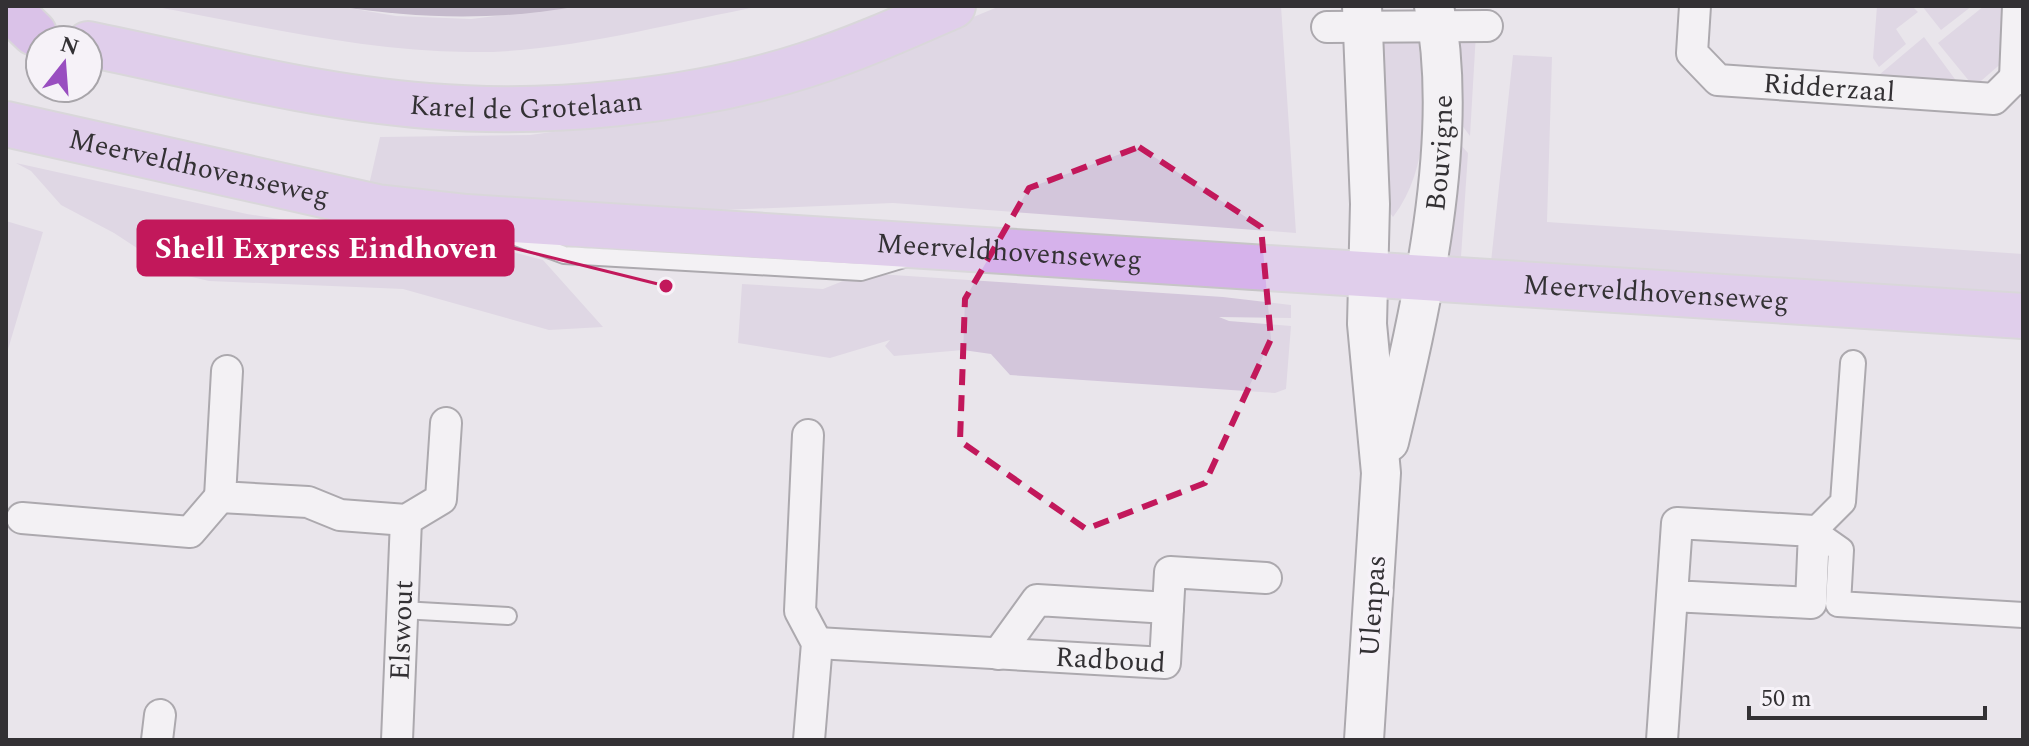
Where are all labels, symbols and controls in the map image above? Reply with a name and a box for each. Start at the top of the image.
north arrow [24,24,104,104]
text: N [56,28,83,65]
street label: Ridderzaal [1762,62,1897,114]
street label: Karel de Grotelaan [408,79,645,131]
street label: Bouvigne [1414,95,1464,214]
street label: Meerveldhovenseweg [65,117,334,217]
callout: Shell Express Eindhoven [138,221,513,275]
street label: Meerveldhovenseweg [875,222,1143,281]
text: Shell Express Eindhoven [155,226,497,272]
street label: Meerveldhovenseweg [1522,263,1790,323]
street label: Ulenpas [1348,553,1398,659]
street label: Elswout [378,579,425,681]
street label: Radboud [1054,635,1167,685]
scale bar [1749,670,1985,720]
text: 50 m [1761,681,1812,717]

